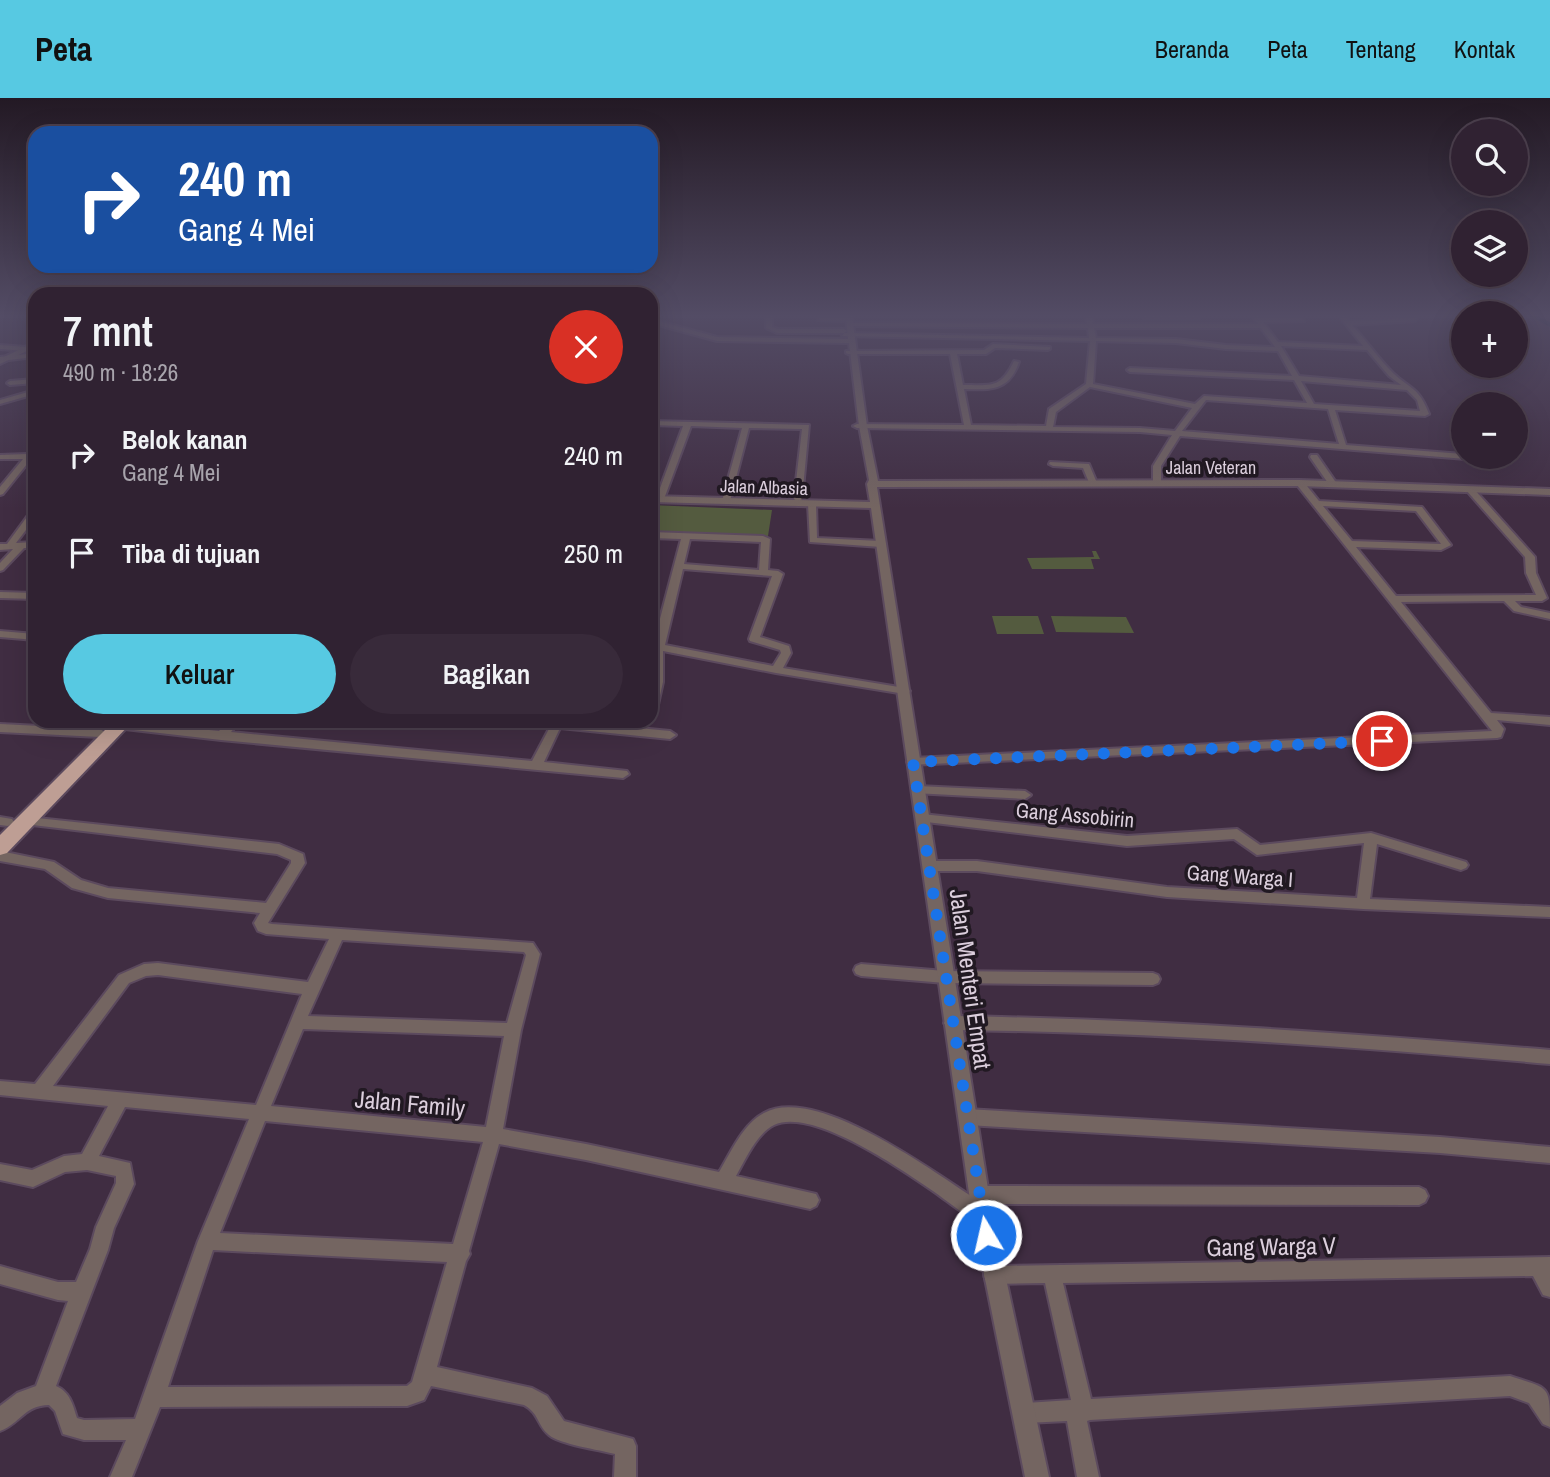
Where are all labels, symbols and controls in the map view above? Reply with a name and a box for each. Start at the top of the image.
text: Peta [35,27,92,71]
text: Beranda [1155,33,1229,65]
text: Peta [1267,33,1308,65]
text: Tentang [1346,33,1416,65]
text: Kontak [1454,33,1515,65]
map controls [1451,119,1528,469]
button: search [1451,119,1528,196]
text: 240 m [178,145,292,211]
icon: right [63,154,154,245]
text: Gang 4 Mei [178,208,315,251]
button: layers [1451,210,1528,287]
button: + [1451,301,1528,378]
text: 7 mnt [63,303,153,359]
button: close [549,310,623,384]
text: 490 m · 18:26 [63,357,178,388]
button: − [1451,392,1528,469]
text: Belok kanan [122,422,248,457]
icon: right [63,436,101,474]
text: 240 m [564,438,623,473]
street label: Jalan Veteran [1166,455,1256,480]
text: Gang 4 Mei [122,457,221,488]
street label: Jalan Albasia [720,473,808,501]
icon: arrive [63,534,101,572]
text: Tiba di tujuan [122,536,260,571]
text: 250 m [564,536,623,571]
button: Keluar [63,634,336,714]
button: Bagikan [350,634,623,714]
pin [1352,711,1412,771]
icon: arrive [1363,722,1401,760]
street label: Gang Assobirin [1015,795,1135,835]
street label: Gang Warga I [1186,858,1294,894]
street label: Jalan Menteri Empat [943,887,1000,1072]
street label: Jalan Family [354,1082,467,1124]
position arrow [949,1198,1023,1272]
street label: Gang Warga V [1206,1229,1336,1263]

